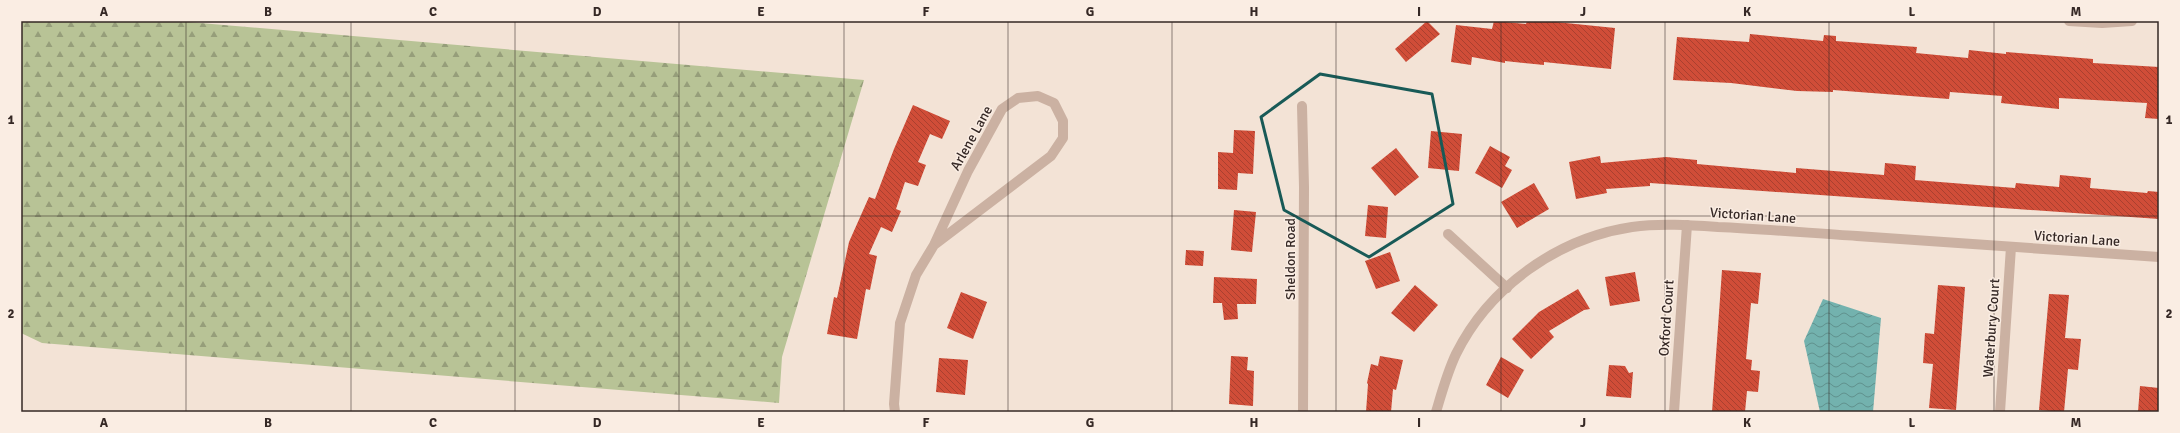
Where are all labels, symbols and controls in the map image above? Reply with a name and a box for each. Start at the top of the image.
text: A [100,4,109,20]
text: B [264,4,272,20]
text: C [429,4,437,20]
text: D [593,4,602,20]
text: E [757,4,765,20]
text: F [923,4,930,20]
text: G [1086,4,1094,20]
text: H [1250,4,1258,20]
text: I [1417,4,1421,20]
text: J [1580,4,1586,20]
text: K [1743,4,1751,20]
text: L [1909,4,1916,20]
text: M [2071,4,2082,20]
street label: Arlene Lane [947,103,996,174]
text: 1 [7,112,15,128]
text: 1 [2165,112,2173,128]
street label: Victorian Lane [1709,204,1797,227]
street label: Sheldon Road [1282,218,1299,300]
street label: Victorian Lane [2033,227,2121,250]
street label: Waterbury Court [1980,278,2003,378]
street label: Oxford Court [1655,279,1678,357]
text: 2 [7,306,15,322]
text: 2 [2165,306,2173,322]
text: A [100,415,109,431]
text: B [264,415,272,431]
text: C [429,415,437,431]
text: D [593,415,602,431]
text: E [757,415,765,431]
text: F [923,415,930,431]
text: G [1086,415,1094,431]
text: H [1250,415,1258,431]
text: I [1417,415,1421,431]
text: J [1580,415,1586,431]
text: K [1743,415,1751,431]
text: L [1909,415,1916,431]
text: M [2071,415,2082,431]

